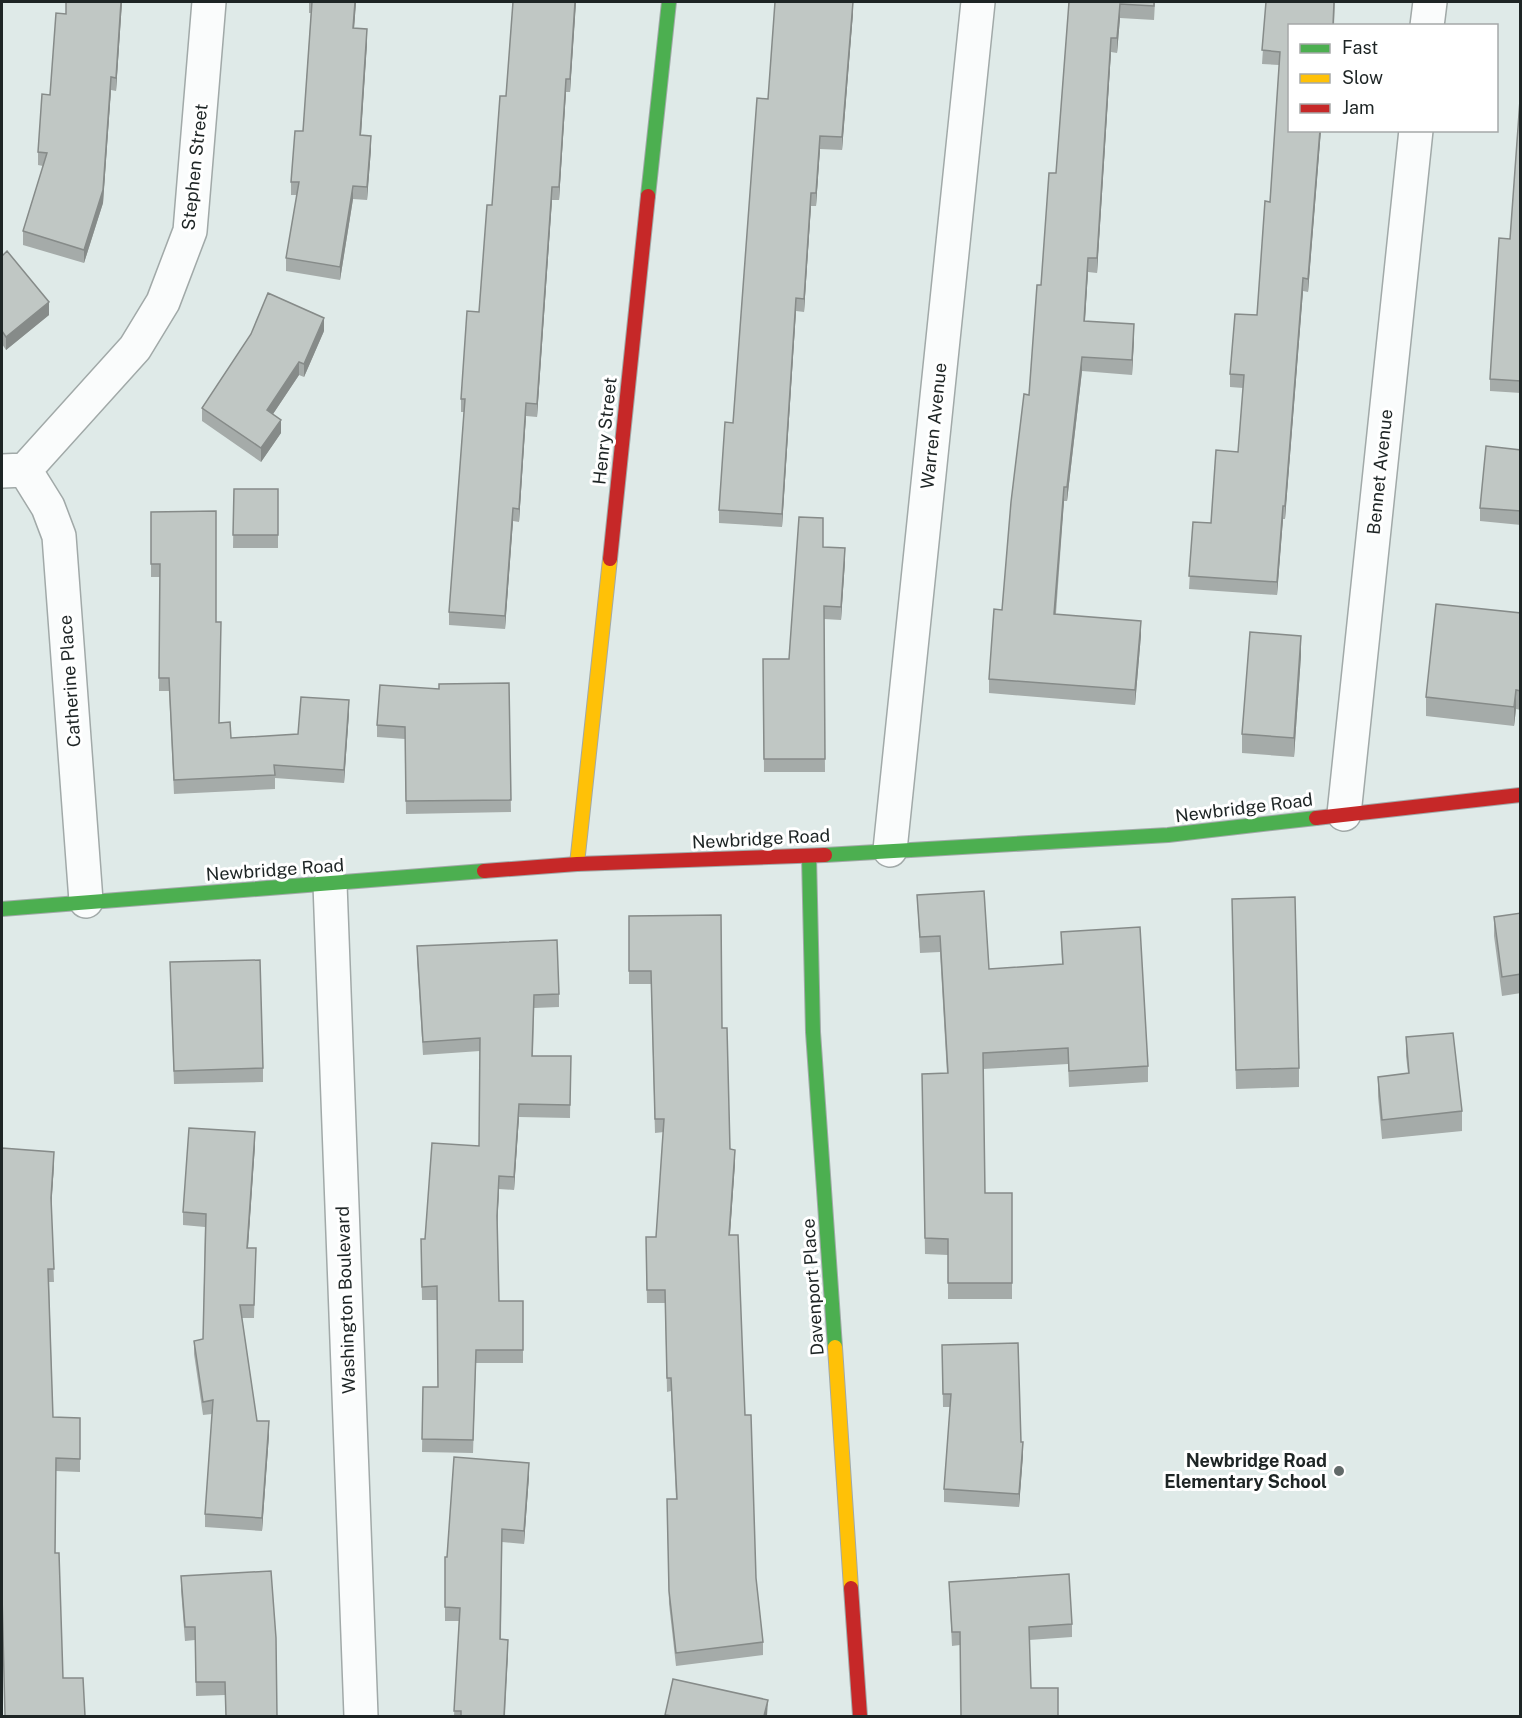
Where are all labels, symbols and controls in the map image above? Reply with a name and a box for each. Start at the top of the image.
legend [1288,24,1498,132]
text: Fast [1342,37,1378,58]
text: Slow [1342,67,1383,88]
text: Jam [1342,97,1375,118]
street label: Stephen Street [177,103,212,231]
street label: Warren Avenue [916,362,951,490]
street label: Henry Street [588,376,621,486]
street label: Bennet Avenue [1362,408,1397,536]
street label: Catherine Place [54,614,85,748]
street label: Newbridge Road [1174,789,1314,826]
street label: Newbridge Road [691,824,831,853]
street label: Newbridge Road [205,854,345,885]
street label: Washington Boulevard [332,1206,359,1394]
street label: Davenport Place [797,1218,828,1356]
place label: Newbridge Road Elementary School [1164,1450,1327,1492]
marker: Newbridge Road Elementary School [1332,1464,1346,1478]

